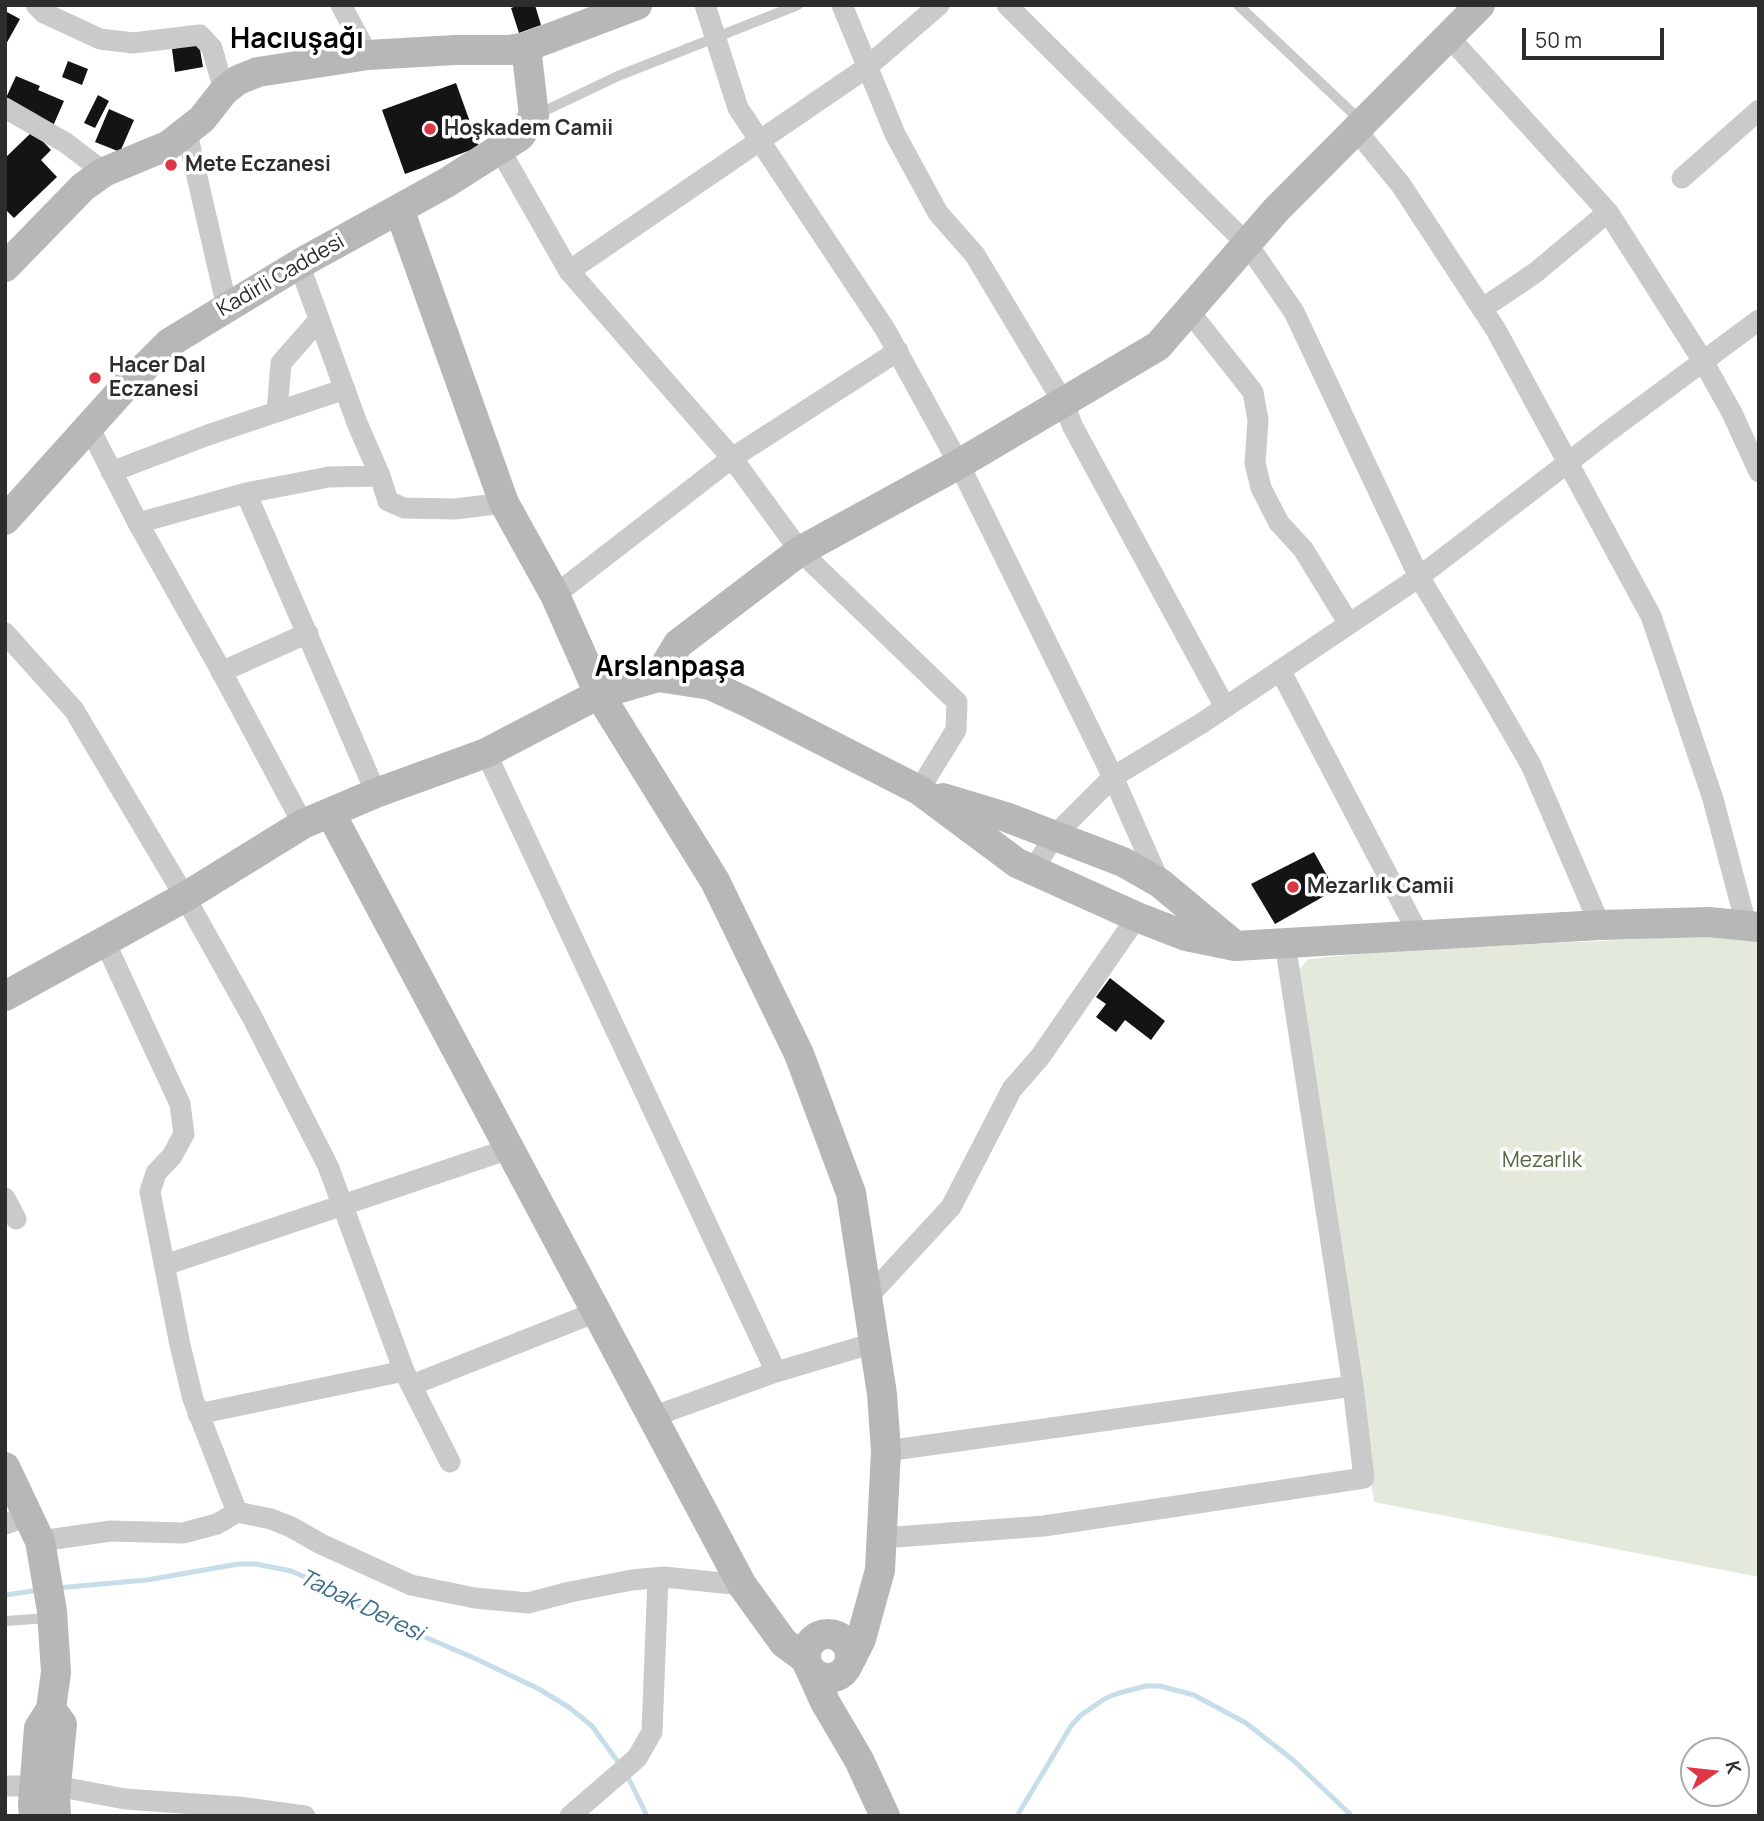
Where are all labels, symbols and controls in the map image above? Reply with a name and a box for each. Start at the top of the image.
scale bar [1526,14,1668,58]
district label: Hacıuşağı [230,23,364,57]
text: 50 m [1535,26,1582,54]
place label: Hoşkadem Camii [444,116,613,142]
marker: Hoşkadem Camii [422,121,438,137]
place label: Mete Eczanesi [185,152,331,178]
marker: Mete Eczanesi [163,157,179,173]
street label: Kadirli Caddesi [213,229,349,323]
place label: Hacer Dal Eczanesi [109,353,206,403]
marker: Hacer Dal Eczanesi [87,370,103,386]
district label: Arslanpaşa [595,651,745,685]
place label: Mezarlık Camii [1307,874,1454,900]
marker: Mezarlık Camii [1285,879,1301,895]
park label: Mezarlık [1502,1148,1582,1174]
water label: Tabak Deresi [294,1564,428,1648]
north arrow [1680,1737,1750,1807]
text: K [1719,1758,1748,1777]

